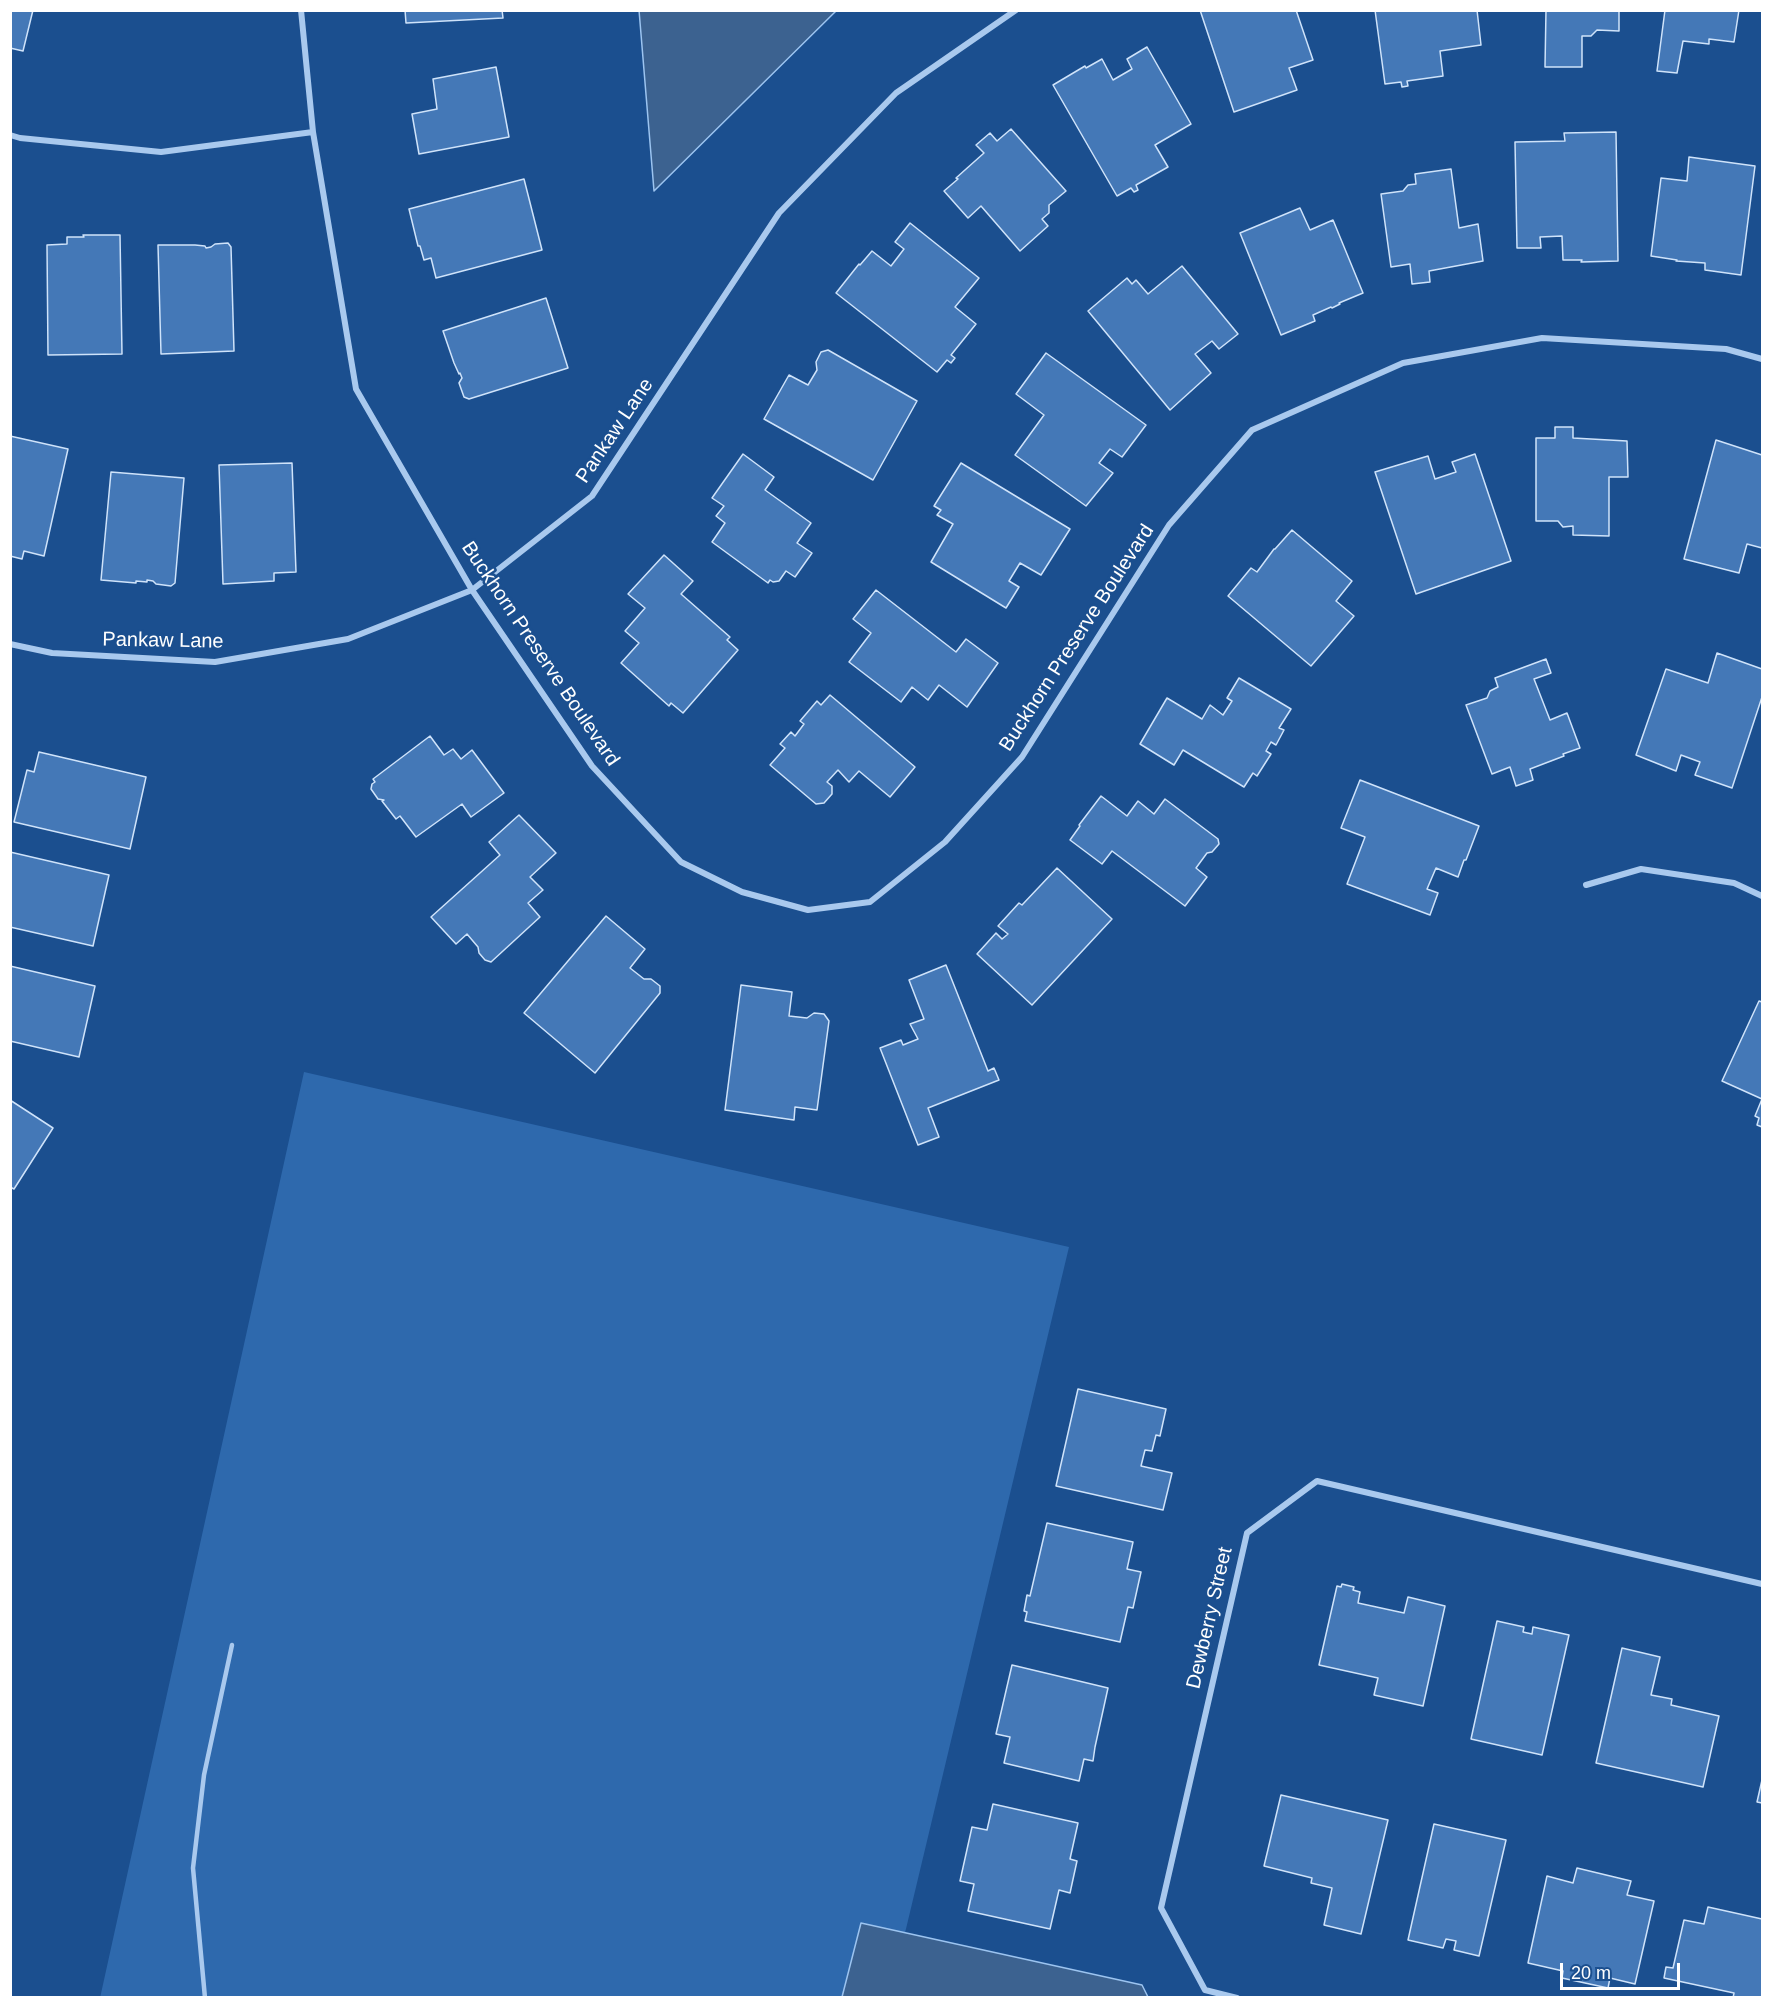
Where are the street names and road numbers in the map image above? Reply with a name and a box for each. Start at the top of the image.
street label: Pankaw Lane [571,374,659,488]
street label: Buckhorn Preserve Boulevard [995,520,1159,756]
street label: Buckhorn Preserve Boulevard [456,537,624,771]
street label: Pankaw Lane [102,628,224,654]
street label: Dewberry Street [1182,1545,1238,1691]

